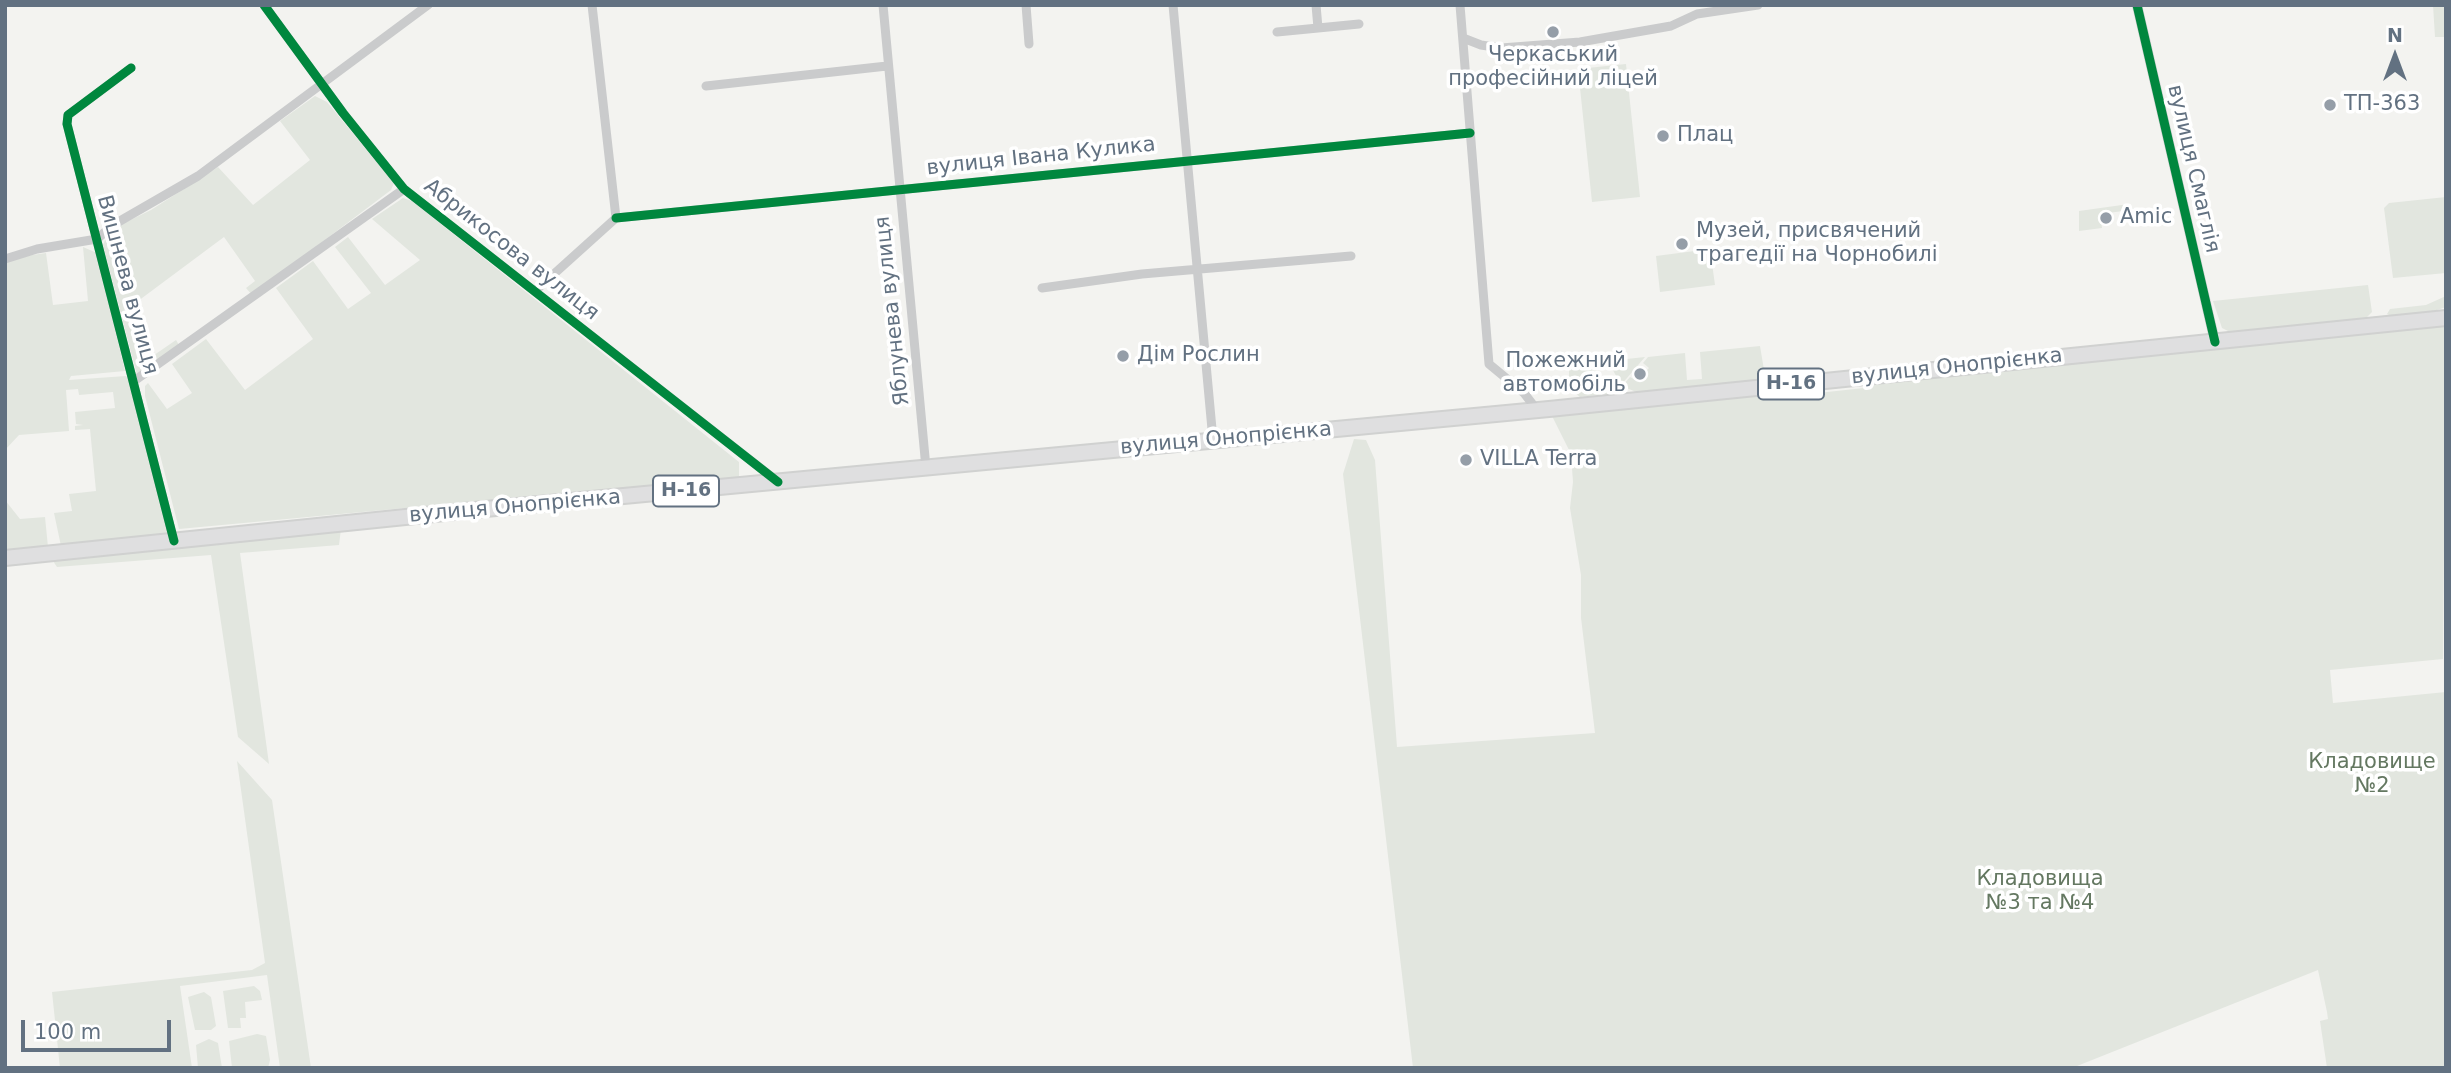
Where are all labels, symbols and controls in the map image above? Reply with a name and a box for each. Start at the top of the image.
north arrow [2360,21,2430,91]
marker: Черкаський професійний ліцей [1545,24,1561,40]
text: N [2387,24,2403,46]
place label: Черкаський професійний ліцей [1448,43,1658,93]
street label: вулиця Смаглія [2161,82,2225,256]
place label: ТП-363 [2344,92,2420,118]
marker: ТП-363 [2322,97,2338,113]
place label: Плац [1677,123,1733,149]
marker: Плац [1655,128,1671,144]
street label: вулиця Івана Кулика [925,132,1157,182]
street label: Абрикосова вулиця [419,174,603,326]
street label: Вишнева вулиця [91,193,163,377]
place label: Amic [2120,205,2172,231]
marker: Amic [2098,210,2114,226]
street label: Яблунева вулиця [870,215,916,407]
place label: Музей, присвячений трагедії на Чорнобилі [1696,219,1938,269]
marker: Музей, присвячений трагедії на Чорнобилі [1674,236,1690,252]
place label: Дім Рослин [1137,343,1260,369]
street label: вулиця Онопрієнка [1850,343,2064,391]
marker: Дім Рослин [1115,348,1131,364]
place label: Пожежний автомобіль [1502,349,1626,399]
marker: Пожежний автомобіль [1632,366,1648,382]
road number: Н-16 [1758,368,1824,400]
street label: вулиця Онопрієнка [1119,417,1333,461]
place label: VILLA Terra [1480,447,1597,473]
marker: VILLA Terra [1458,452,1474,468]
road number: Н-16 [653,476,719,506]
street label: вулиця Онопрієнка [408,485,622,529]
park label: Кладовище №2 [2308,750,2436,800]
park label: Кладовища №3 та №4 [1976,867,2104,917]
scale bar [24,1006,175,1050]
text: 100 m [34,1020,101,1044]

